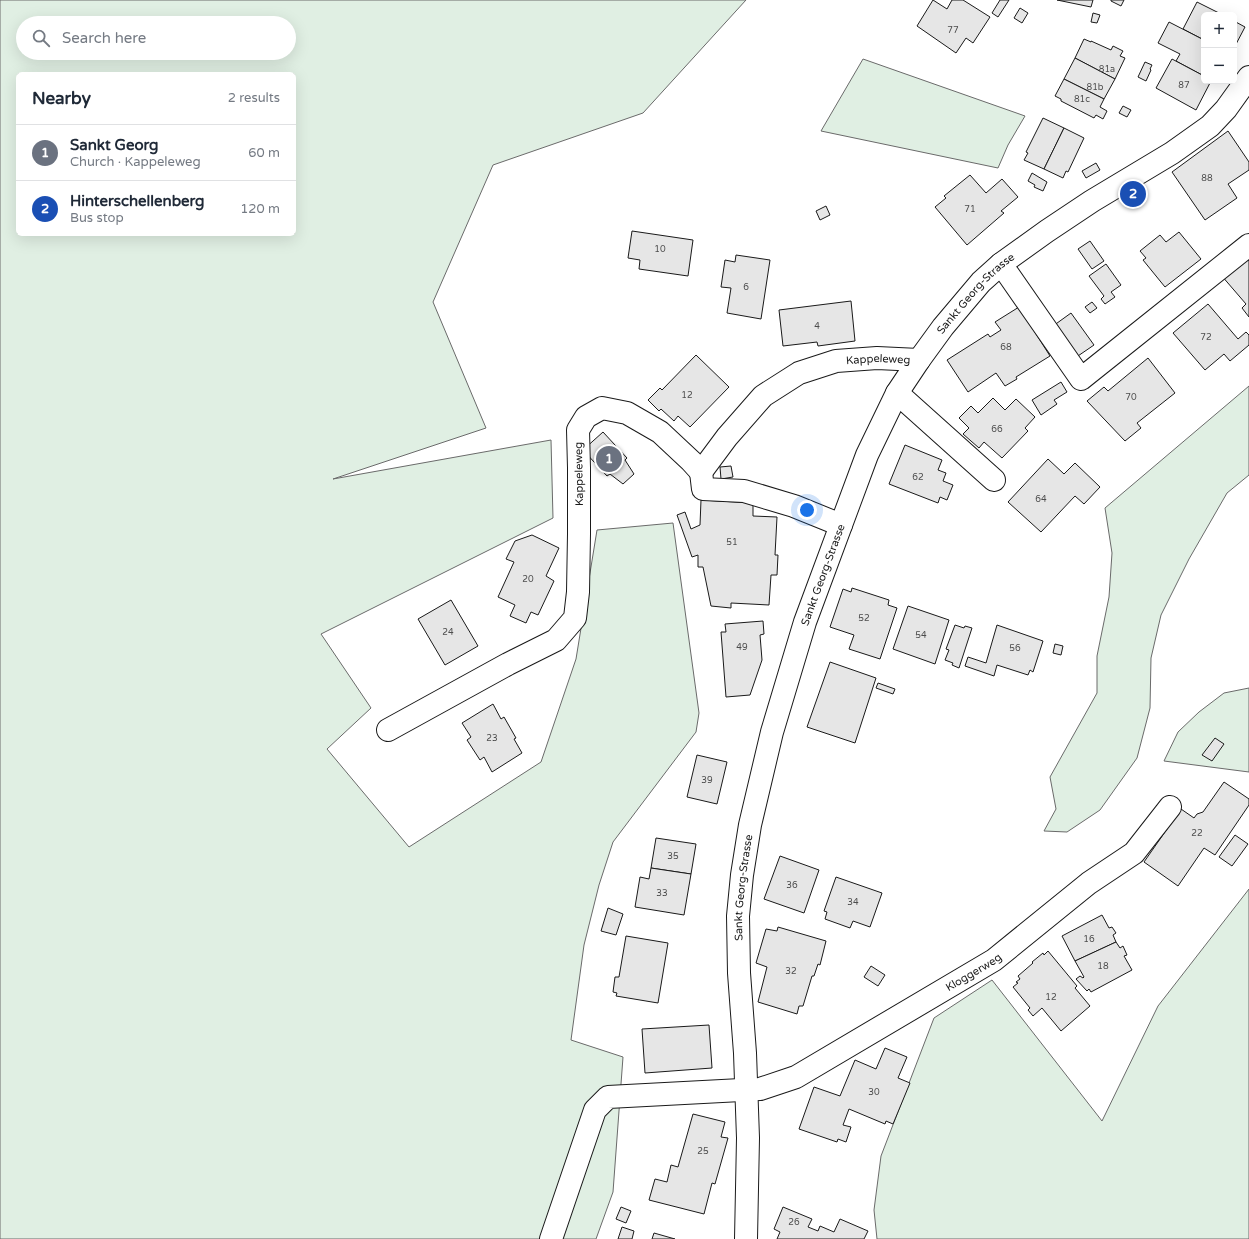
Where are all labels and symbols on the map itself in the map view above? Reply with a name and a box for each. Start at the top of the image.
house number: 77 [947,25,959,36]
house number: 81a [1099,64,1115,75]
house number: 87 [1178,80,1190,91]
house number: 81b [1087,82,1104,93]
house number: 81c [1074,94,1090,105]
house number: 88 [1201,173,1213,184]
pin: 2 [1120,179,1146,209]
house number: 71 [964,204,976,215]
house number: 10 [654,244,666,255]
street label: Sankt Georg-Strasse [934,250,1017,336]
house number: 6 [743,282,749,293]
house number: 4 [814,321,820,332]
house number: 72 [1200,332,1212,343]
house number: 68 [1000,342,1012,353]
street label: Kappeleweg [845,351,911,367]
house number: 12 [681,390,693,401]
house number: 70 [1125,392,1137,403]
house number: 66 [991,424,1003,435]
street label: Kappeleweg [572,442,586,506]
pin: 1 [596,444,622,474]
house number: 62 [912,472,924,483]
house number: 64 [1035,494,1047,505]
your location [797,500,817,520]
street label: Sankt Georg-Strasse [798,522,847,627]
house number: 51 [726,537,738,548]
house number: 20 [522,574,534,585]
house number: 52 [858,613,870,624]
house number: 24 [442,627,454,638]
house number: 54 [915,630,927,641]
house number: 49 [736,642,748,653]
house number: 56 [1009,643,1021,654]
house number: 23 [486,733,498,744]
house number: 39 [701,775,713,786]
house number: 22 [1191,828,1203,839]
street label: Sankt Georg-Strasse [731,833,755,941]
house number: 35 [667,851,679,862]
house number: 36 [786,880,798,891]
house number: 33 [656,888,668,899]
house number: 34 [847,897,859,908]
house number: 16 [1083,934,1095,945]
street label: Kloggerweg [943,950,1004,994]
house number: 18 [1097,961,1109,972]
house number: 32 [785,966,797,977]
house number: 12 [1045,992,1057,1003]
house number: 30 [868,1087,880,1098]
house number: 25 [697,1146,709,1157]
house number: 26 [788,1217,800,1228]

